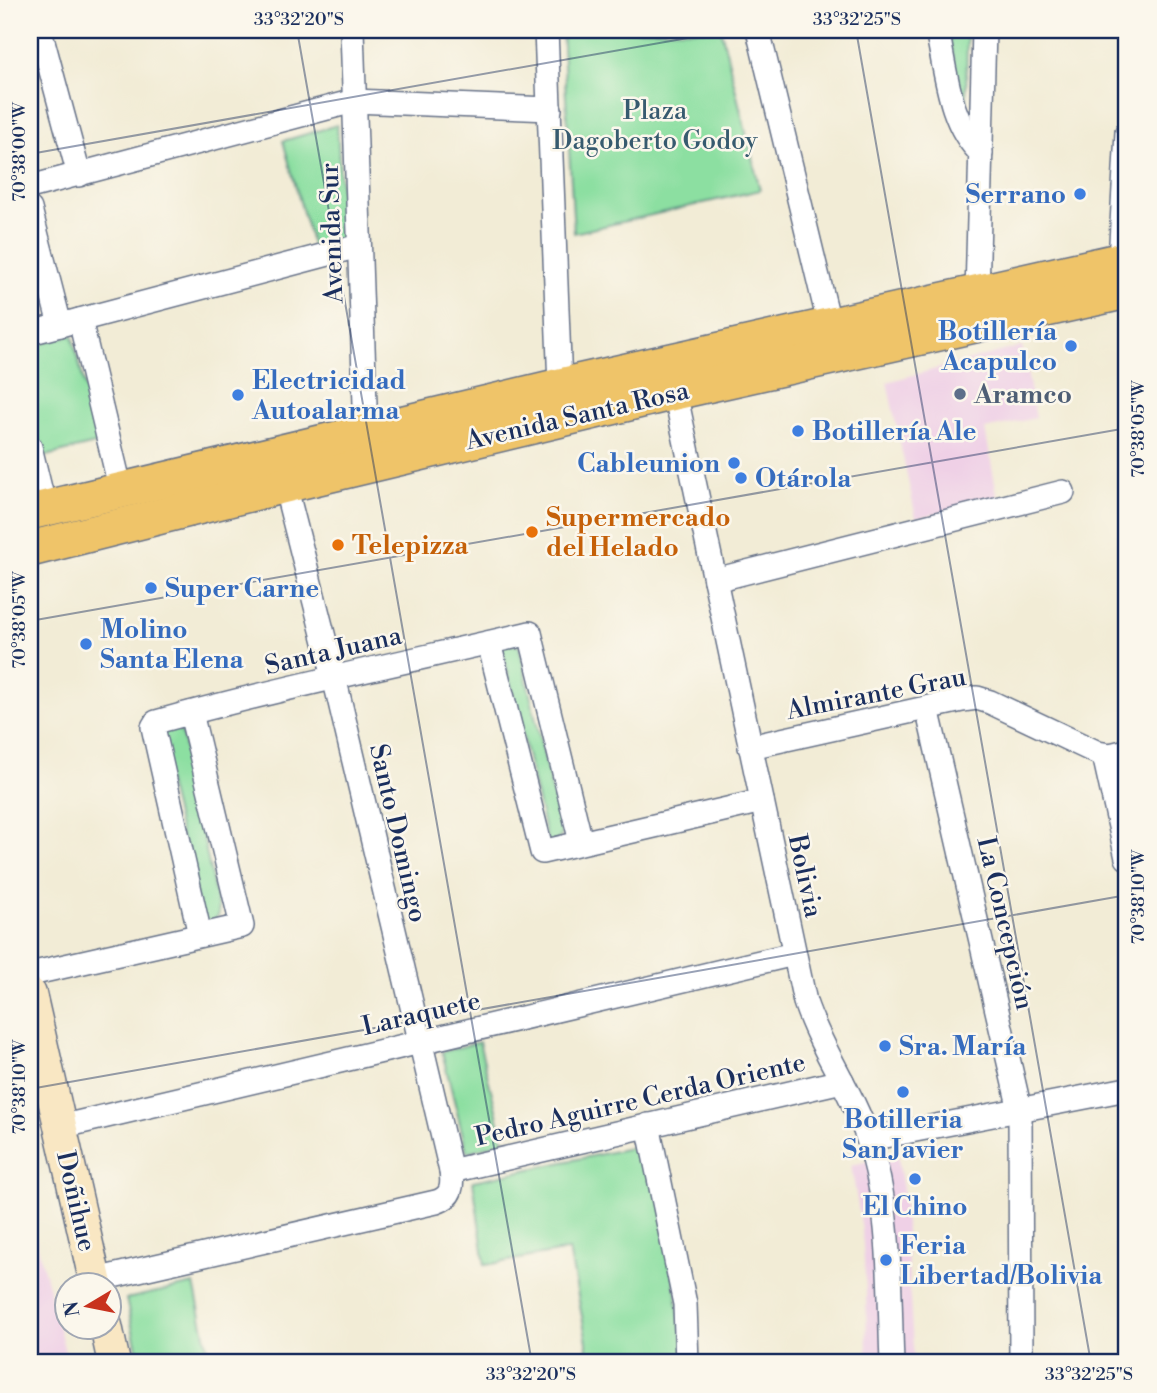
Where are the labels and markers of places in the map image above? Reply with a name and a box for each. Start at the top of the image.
place label: Serrano [965,179,1066,211]
marker: Serrano [1072,186,1088,202]
place label: Botillería Acapulco [938,316,1058,378]
marker: Botillería Acapulco [1063,338,1079,354]
place label: Electricidad Autoalarma [251,365,406,427]
place label: Aramco [973,379,1072,411]
marker: Aramco [952,386,968,402]
marker: Electricidad Autoalarma [230,387,246,403]
place label: Botillería Ale [812,416,976,448]
marker: Botillería Ale [790,423,806,439]
place label: Cableunion [577,448,720,480]
marker: Cableunion [726,455,742,471]
place label: Otárola [755,463,852,495]
marker: Otárola [733,470,749,486]
place label: Supermercado del Helado [546,502,731,564]
marker: Supermercado del Helado [524,524,540,540]
place label: Telepizza [352,530,469,562]
marker: Telepizza [330,537,346,553]
place label: Super Carne [165,573,319,605]
marker: Super Carne [143,580,159,596]
place label: Molino Santa Elena [100,614,245,676]
marker: Molino Santa Elena [78,636,94,652]
place label: Sra. María [899,1031,1027,1063]
marker: Sra. María [877,1038,893,1054]
marker: Botilleria San Javier [895,1084,911,1100]
place label: Botilleria San Javier [842,1104,964,1166]
marker: El Chino [907,1171,923,1187]
place label: El Chino [863,1191,967,1223]
place label: Feria Libertad/Bolivia [900,1230,1103,1292]
marker: Feria Libertad/Bolivia [878,1252,894,1268]

